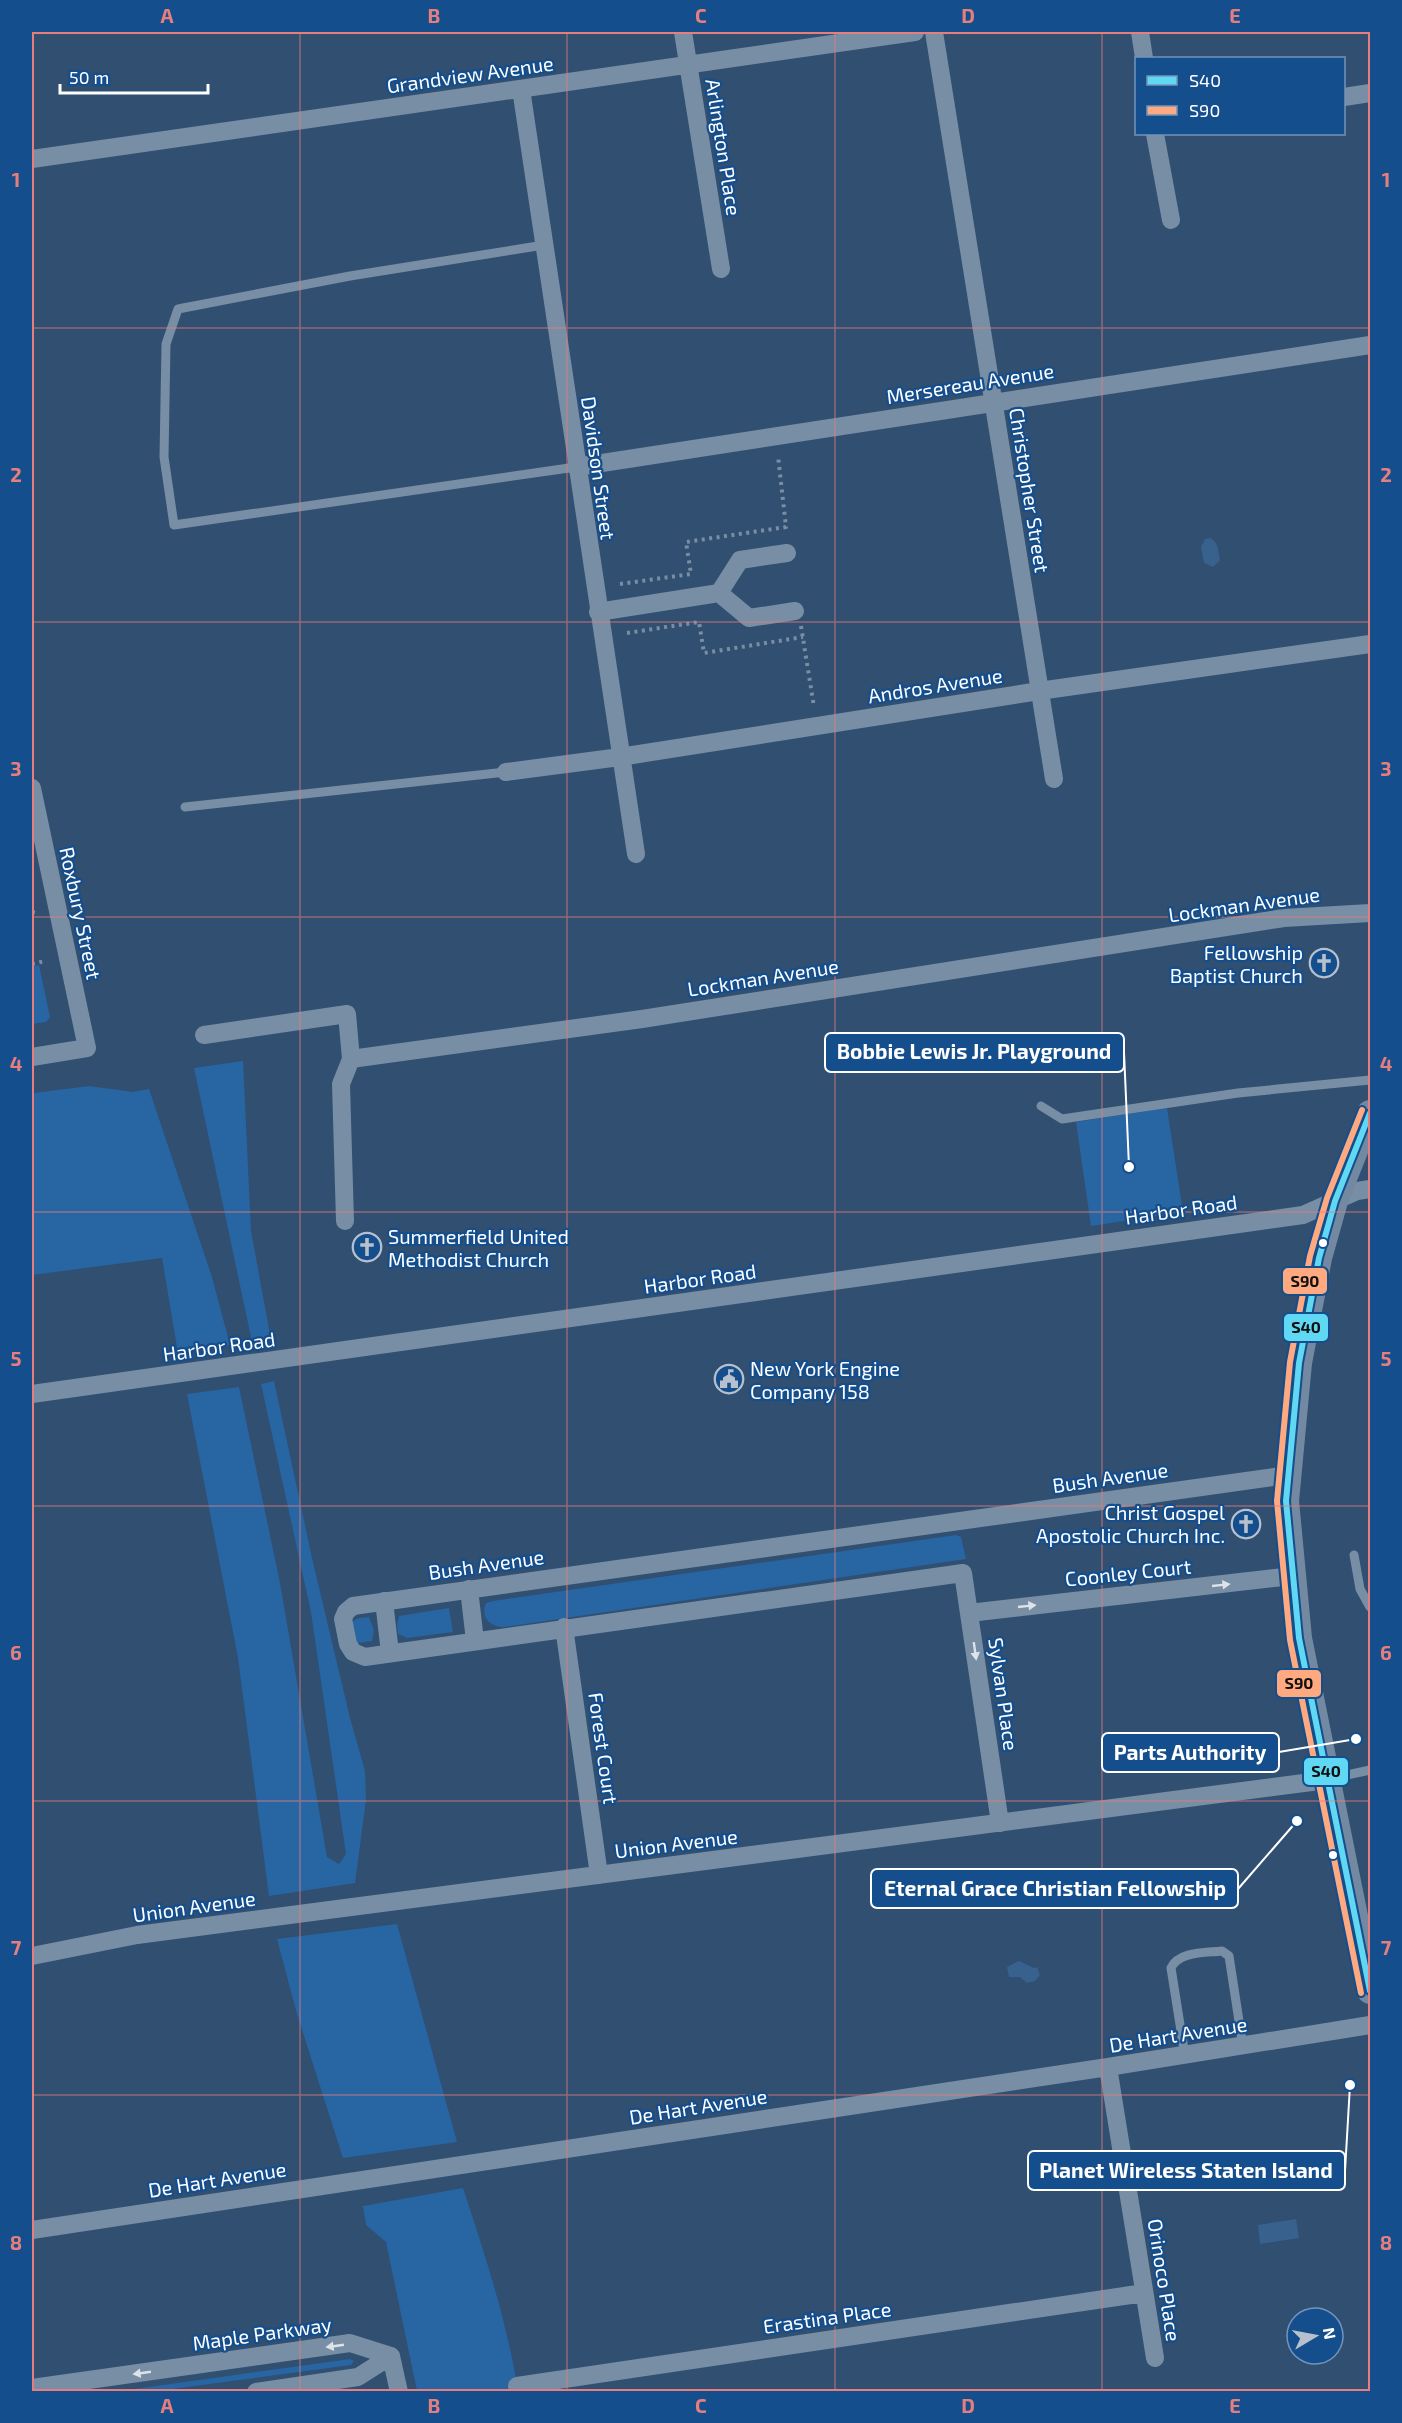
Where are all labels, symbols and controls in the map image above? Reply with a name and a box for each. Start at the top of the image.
text: A [160,3,174,27]
text: B [428,3,440,27]
text: C [695,3,707,27]
text: D [961,3,975,27]
text: E [1229,3,1241,27]
street label: Grandview Avenue [385,50,555,98]
scale bar [60,57,208,95]
legend [1135,57,1345,135]
text: 50 m [69,66,109,88]
text: S40 [1189,69,1221,91]
street label: Arlington Place [701,77,747,217]
text: S90 [1189,99,1220,121]
text: 1 [12,167,20,191]
text: 1 [1382,167,1390,191]
street label: Mersereau Avenue [885,358,1055,408]
street label: Davidson Street [577,395,621,542]
street label: Christopher Street [1005,406,1055,575]
text: 2 [10,462,22,486]
text: 2 [1380,462,1392,486]
street label: Andros Avenue [866,663,1004,707]
text: 3 [10,756,22,780]
text: 3 [1380,756,1392,780]
street label: Roxbury Street [55,844,107,982]
street label: Lockman Avenue [1167,881,1321,927]
place label: Fellowship Baptist Church [1170,940,1303,987]
church icon: Fellowship Baptist Church [1308,947,1340,979]
street label: Lockman Avenue [686,953,840,1001]
callout: Bobbie Lewis Jr. Playground [825,1033,1124,1072]
text: Bobbie Lewis Jr. Playground [837,1038,1111,1064]
text: 4 [10,1051,23,1075]
text: 4 [1380,1051,1393,1075]
street label: Harbor Road [1123,1189,1239,1229]
place label: Summerfield United Methodist Church [388,1224,569,1271]
church icon: Summerfield United Methodist Church [351,1231,383,1263]
unlabelled marker [1317,1237,1329,1249]
street label: Harbor Road [642,1258,758,1298]
line badge: S90 [1282,1267,1328,1295]
text: S90 [1291,1271,1319,1290]
line badge: S40 [1283,1313,1329,1342]
text: S40 [1291,1317,1321,1336]
street label: Harbor Road [161,1326,277,1366]
text: 5 [10,1346,22,1370]
text: 5 [1380,1346,1392,1370]
place label: New York Engine Company 158 [750,1356,900,1403]
public building icon: New York Engine Company 158 [713,1363,745,1395]
street label: Bush Avenue [1051,1457,1169,1497]
place label: Christ Gospel Apostolic Church Inc. [1036,1500,1225,1547]
church icon: Christ Gospel Apostolic Church Inc. [1230,1508,1262,1540]
street label: Bush Avenue [427,1544,545,1584]
street label: Coonley Court [1064,1553,1193,1591]
one-way arrow [1212,1580,1231,1589]
one-way arrow [1018,1602,1037,1611]
street label: Sylvan Place [984,1636,1024,1752]
text: 6 [10,1640,22,1664]
text: 6 [1380,1640,1392,1664]
one-way arrow [970,1642,979,1661]
line badge: S90 [1276,1669,1322,1698]
text: S90 [1285,1673,1313,1692]
street label: Forest Court [584,1691,624,1806]
callout: Parts Authority [1102,1733,1279,1772]
text: Parts Authority [1114,1739,1266,1765]
line badge: S40 [1303,1757,1349,1786]
text: S40 [1311,1761,1341,1780]
street label: Union Avenue [613,1824,739,1862]
unlabelled marker [1327,1849,1339,1861]
callout: Eternal Grace Christian Fellowship [871,1869,1238,1908]
text: Eternal Grace Christian Fellowship [884,1875,1226,1900]
street label: Union Avenue [131,1885,257,1927]
text: 7 [11,1935,22,1959]
text: 7 [1381,1935,1392,1959]
street label: De Hart Avenue [1107,2011,1249,2057]
street label: De Hart Avenue [627,2083,769,2129]
callout: Planet Wireless Staten Island [1028,2151,1345,2190]
street label: De Hart Avenue [146,2156,288,2202]
text: Planet Wireless Staten Island [1039,2157,1333,2182]
street label: Orinoco Place [1143,2217,1187,2343]
text: 8 [10,2230,22,2254]
text: 8 [1380,2230,1392,2254]
street label: Erastina Place [761,2296,893,2338]
north arrow [1285,2306,1345,2366]
street label: Maple Parkway [191,2311,333,2355]
text: N [1320,2326,1341,2341]
one-way arrow [325,2341,344,2350]
one-way arrow [132,2368,151,2377]
text: A [160,2393,174,2417]
text: B [428,2393,440,2417]
text: C [695,2393,707,2417]
text: D [961,2393,975,2417]
text: E [1229,2393,1241,2417]

